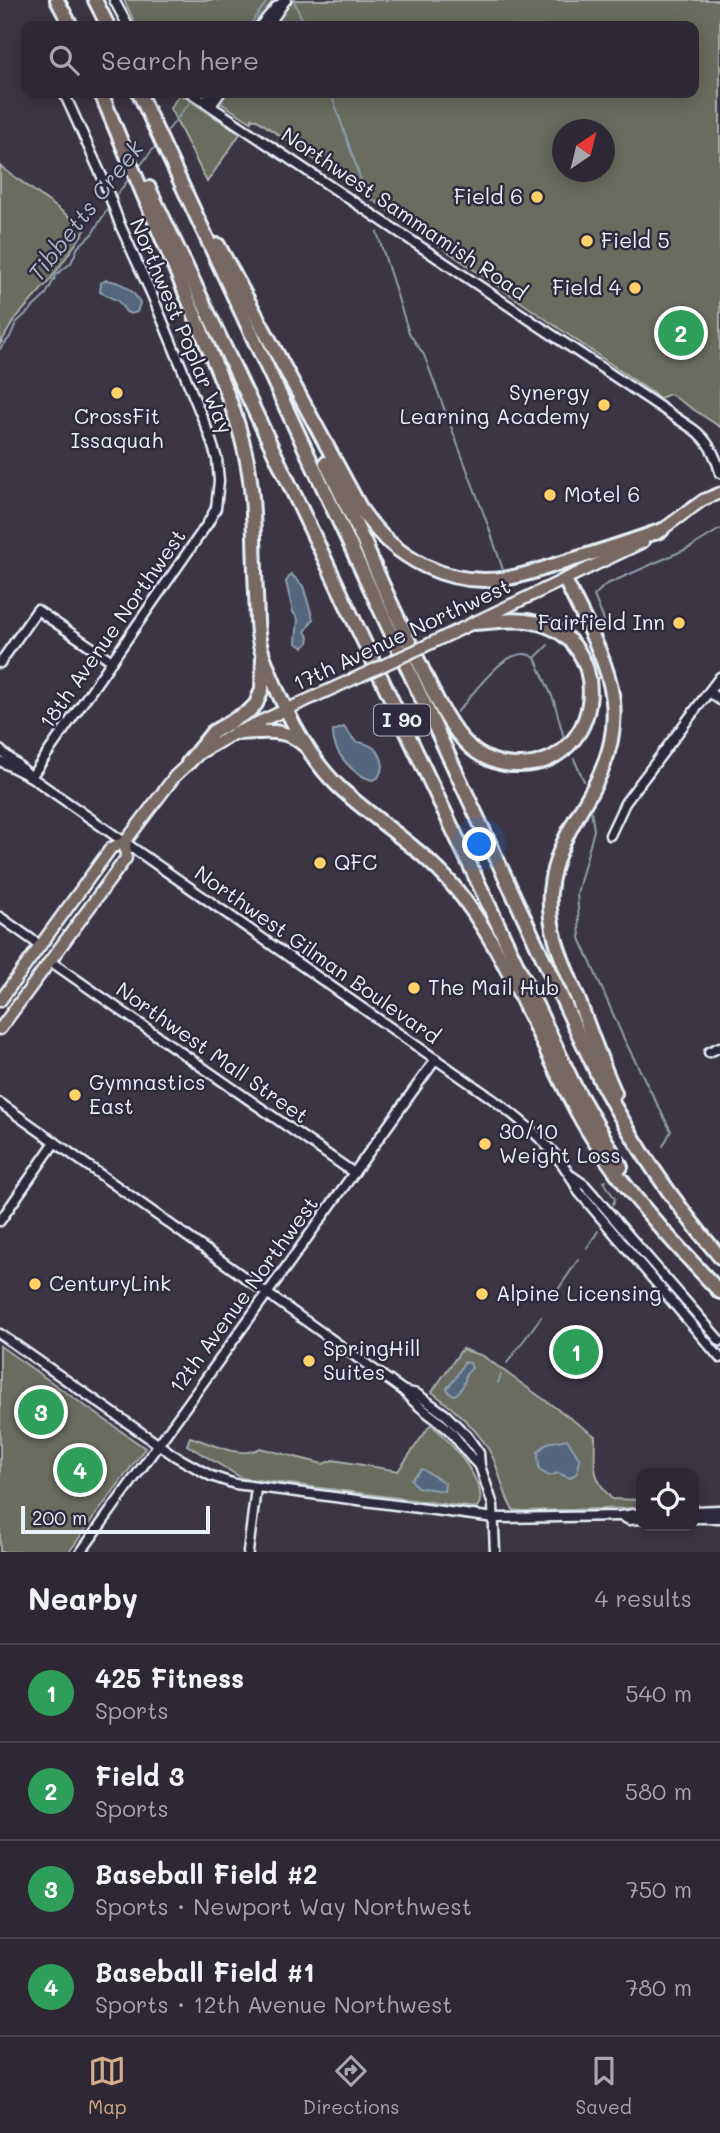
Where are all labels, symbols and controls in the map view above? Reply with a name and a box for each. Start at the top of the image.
search box [21,21,699,98]
icon: search [45,41,83,79]
text: Search here [101,43,259,77]
north arrow [552,119,615,182]
street label: Northwest Sammamish Road [277,120,533,305]
water label: Tibbetts Creek [21,133,150,287]
place label: Field 6 [454,182,523,209]
marker: Field 6 [529,189,545,205]
street label: Northwest Poplar Way [125,214,240,437]
place label: Field 5 [601,226,670,253]
marker: Field 5 [579,233,595,249]
place label: Field 4 [552,273,622,300]
marker: Field 4 [627,280,643,296]
pin: 2 [658,307,704,359]
place label: Synergy Learning Academy [400,378,590,429]
marker: CrossFit Issaquah [109,385,125,401]
marker: Synergy Learning Academy [596,397,612,413]
place label: CrossFit Issaquah [71,402,163,453]
place label: Motel 6 [564,480,640,507]
marker: Motel 6 [542,487,558,503]
street label: 18th Avenue Northwest [33,523,191,733]
street label: 17th Avenue Northwest [288,571,514,696]
place label: Fairfield Inn [538,608,665,635]
marker: Fairfield Inn [671,615,687,631]
road number: I 90 [374,705,430,736]
your location [462,827,496,861]
place label: QFC [334,848,377,875]
marker: QFC [312,855,328,871]
street label: Northwest Gilman Boulevard [190,858,446,1049]
place label: The Mail Hub [428,973,559,1000]
street label: Northwest Mall Street [111,975,314,1128]
marker: The Mail Hub [406,980,422,996]
place label: Gymnastics East [89,1068,205,1119]
marker: Gymnastics East [67,1087,83,1103]
place label: 30/10 Weight Loss [499,1117,621,1168]
marker: 30/10 Weight Loss [477,1136,493,1152]
street label: 12th Avenue Northwest [162,1190,323,1398]
place label: CenturyLink [49,1269,171,1296]
marker: CenturyLink [27,1276,43,1292]
place label: Alpine Licensing [496,1279,661,1306]
marker: Alpine Licensing [474,1286,490,1302]
pin: 1 [553,1326,599,1378]
place label: SpringHill Suites [323,1334,421,1385]
marker: SpringHill Suites [301,1353,317,1369]
pin: 3 [18,1386,64,1438]
pin: 4 [57,1444,103,1496]
map controls [636,1468,699,1531]
button: locate [636,1468,699,1531]
scale bar [21,1503,210,1535]
text: 200 m [32,1505,87,1530]
text: Nearby [28,1578,138,1618]
text: 4 results [595,1583,692,1613]
text: 425 Fitness [95,1661,244,1695]
text: 1 [46,1678,56,1708]
text: 540 m [625,1678,692,1708]
text: Sports [95,1695,169,1725]
text: Field 3 [95,1759,184,1793]
text: 2 [45,1776,57,1806]
text: 580 m [625,1776,692,1806]
text: Sports [95,1793,169,1823]
text: Baseball Field #2 [95,1857,318,1891]
text: 3 [44,1874,58,1904]
text: 750 m [626,1874,692,1904]
text: Sports · Newport Way Northwest [95,1891,472,1921]
text: Baseball Field #1 [95,1955,315,1989]
text: 4 [44,1972,58,2002]
text: 780 m [625,1972,692,2002]
text: Sports · 12th Avenue Northwest [95,1989,453,2019]
tab: Map [88,2052,127,2119]
tab: Directions [303,2052,399,2119]
tab: Saved [576,2052,632,2119]

